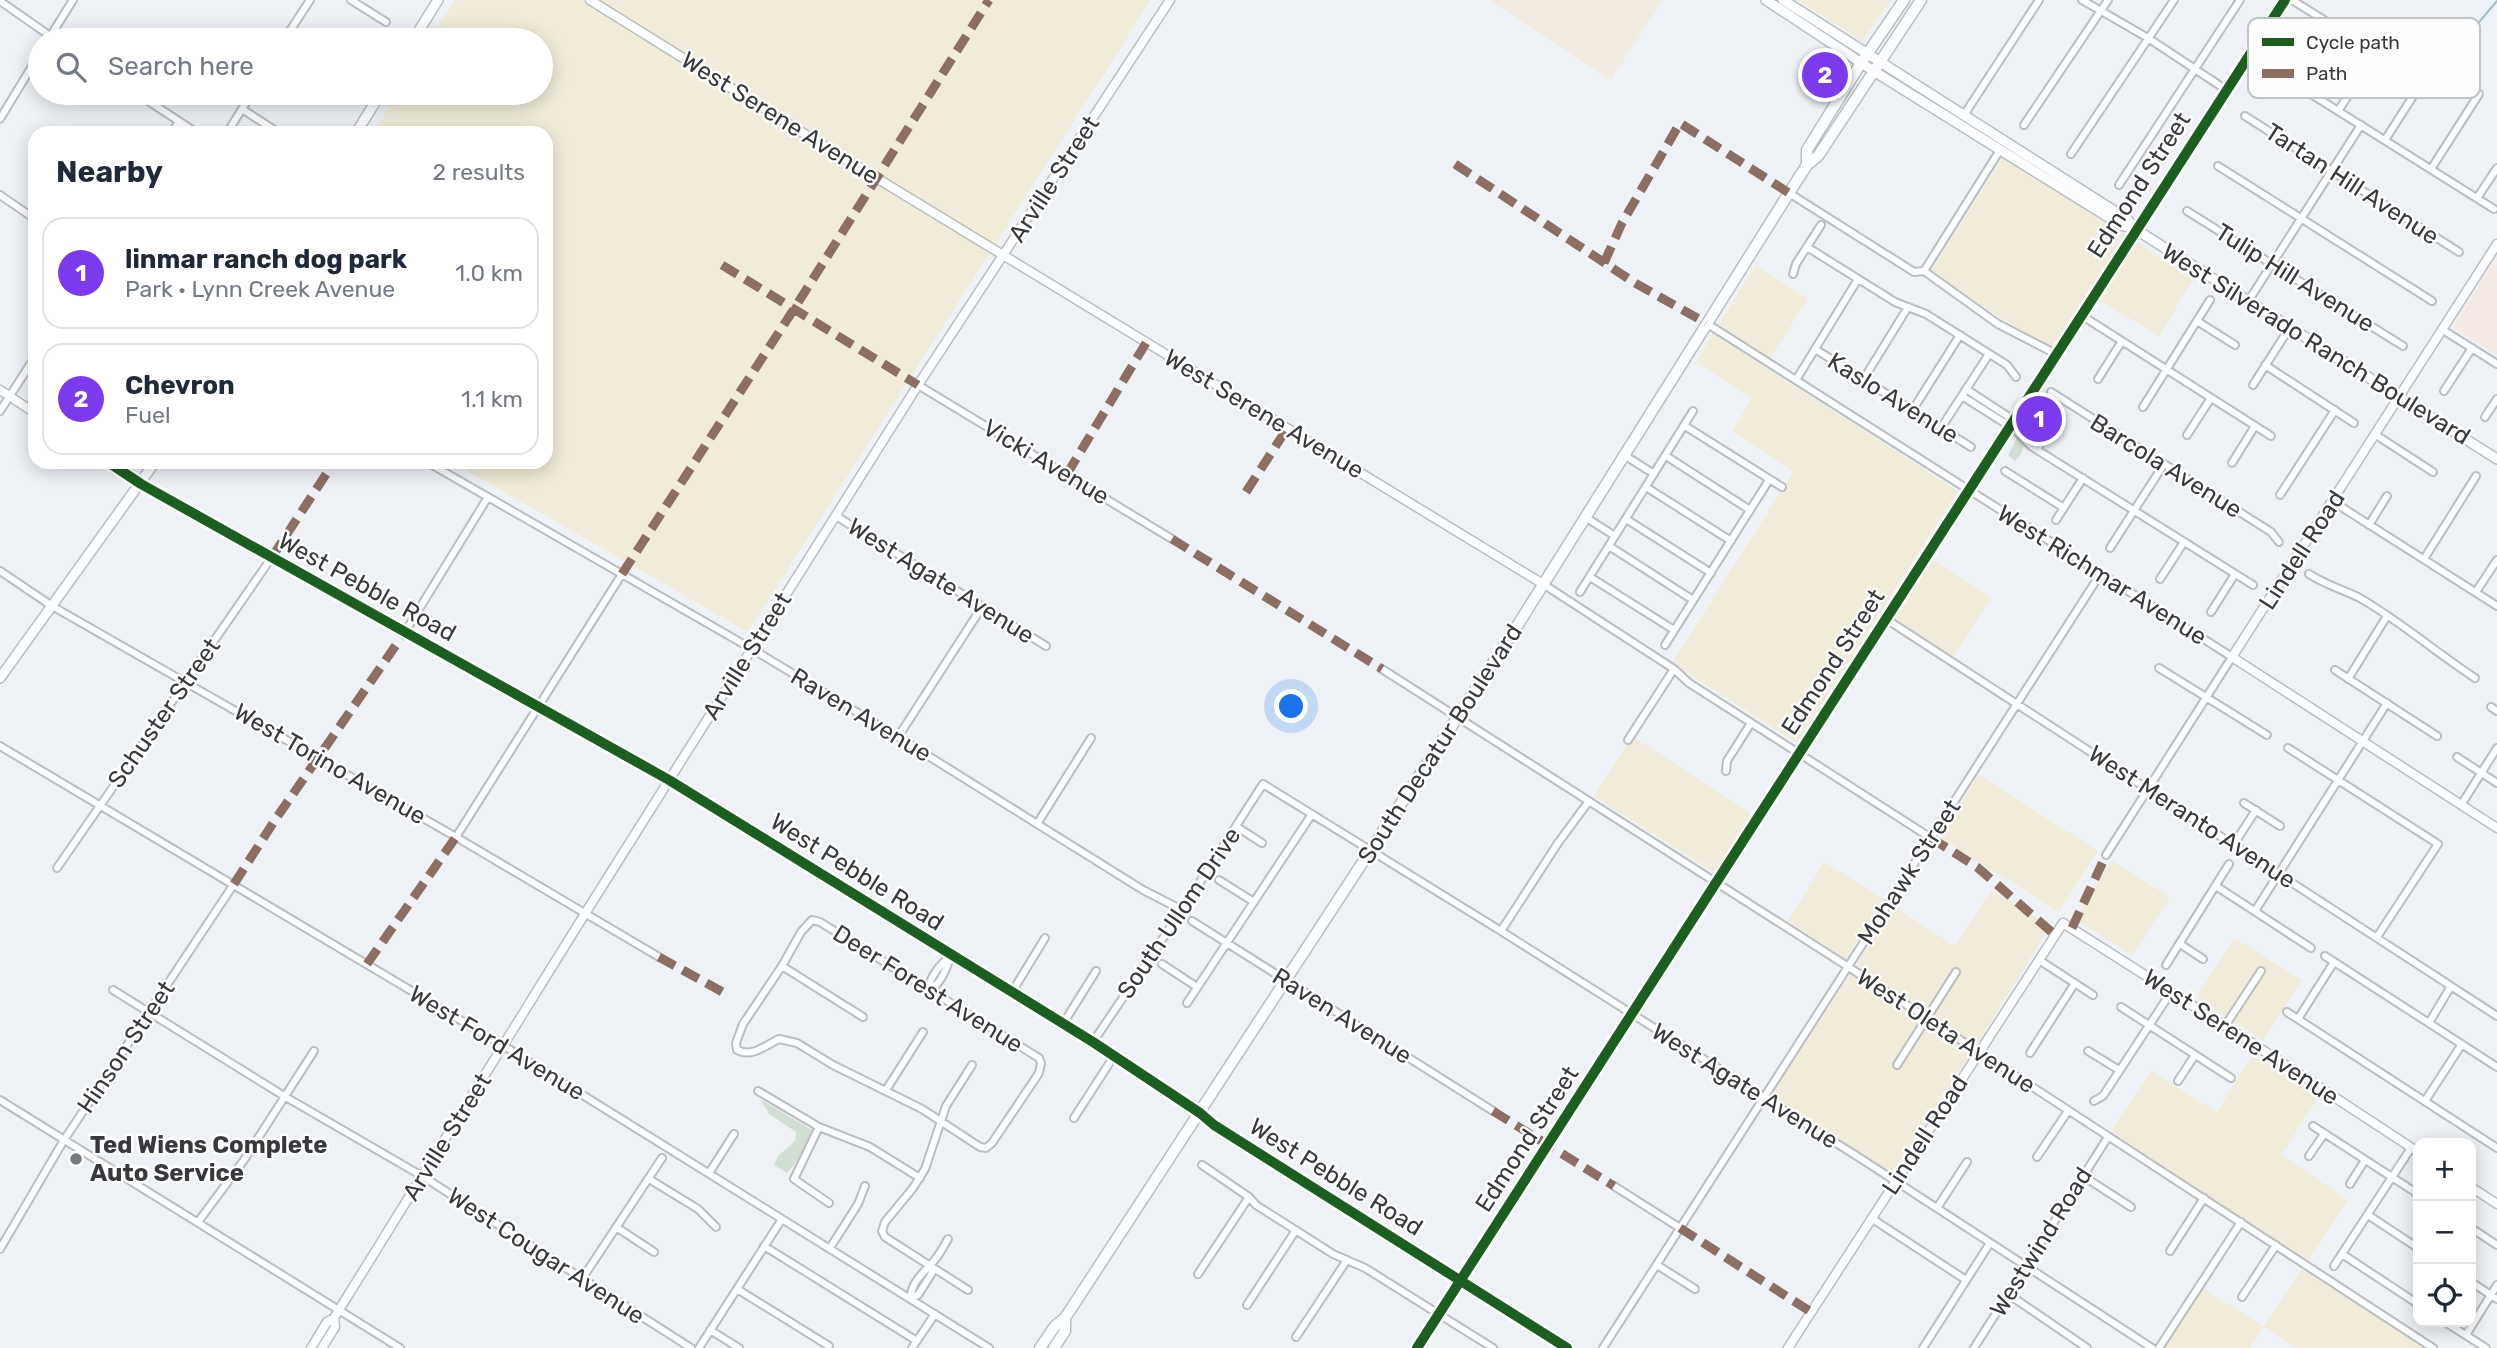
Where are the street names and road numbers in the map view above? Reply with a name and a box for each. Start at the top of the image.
street label: West Serene Avenue [676,46,884,190]
street label: Edmond Street [2082,107,2196,263]
street label: Arville Street [1003,111,1105,247]
street label: Tartan Hill Avenue [2260,118,2444,250]
street label: Tulip Hill Avenue [2210,218,2380,338]
street label: West Silverado Ranch Boulevard [2157,237,2475,451]
street label: West Serene Avenue [1159,343,1369,485]
street label: Kaslo Avenue [1823,347,1963,449]
street label: Barcola Avenue [2085,408,2247,524]
street label: Vicki Avenue [978,413,1114,511]
street label: Lindell Road [2253,485,2351,615]
street label: West Richmar Avenue [1992,499,2212,651]
street label: West Agate Avenue [843,512,1039,650]
street label: West Pebble Road [273,527,461,647]
street label: Edmond Street [1776,584,1890,740]
street label: Arville Street [697,587,797,725]
street label: South Decatur Boulevard [1352,619,1528,869]
street label: Schuster Street [102,633,226,793]
street label: Raven Avenue [786,662,936,768]
street label: West Torino Avenue [229,698,431,830]
street label: West Meranto Avenue [2083,740,2301,894]
street label: Mohawk Street [1852,794,1966,950]
street label: West Pebble Road [765,807,949,937]
street label: South Ullom Drive [1111,822,1247,1004]
street label: Deer Forest Avenue [828,919,1028,1059]
street label: Raven Avenue [1267,962,1417,1070]
street label: West Oleta Avenue [1852,963,2040,1099]
street label: West Serene Avenue [2138,963,2344,1111]
street label: Hinson Street [72,976,180,1118]
street label: West Ford Avenue [404,980,590,1106]
street label: West Agate Avenue [1647,1017,1843,1155]
street label: Edmond Street [1470,1061,1584,1217]
street label: Arville Street [397,1068,497,1206]
street label: Lindell Road [1876,1070,1974,1200]
street label: West Pebble Road [1244,1112,1428,1242]
street label: Westwind Road [1984,1162,2098,1322]
street label: West Cougar Avenue [442,1182,650,1330]

